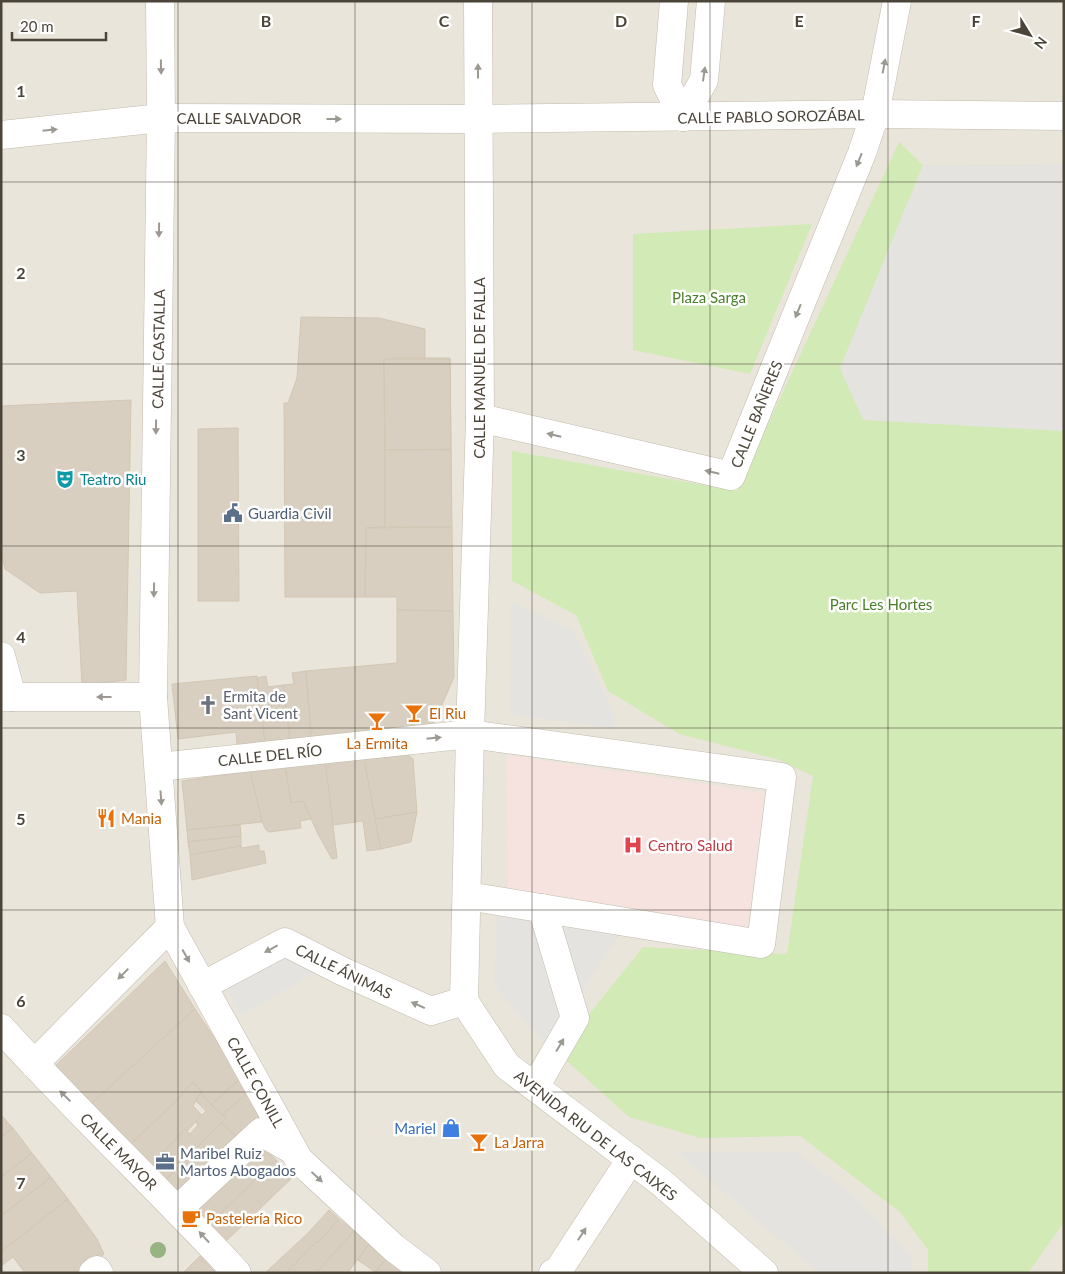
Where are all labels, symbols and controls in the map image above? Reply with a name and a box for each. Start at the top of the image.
scale bar [12,10,106,42]
north arrow [1005,10,1055,60]
text: B [261,11,271,30]
text: C [439,11,450,30]
text: D [615,11,627,30]
text: E [794,11,804,30]
text: F [971,11,981,30]
text: 20 m [20,17,54,35]
text: N [1031,34,1051,53]
one-way arrow [881,58,889,74]
one-way arrow [157,60,165,76]
one-way arrow [474,62,482,78]
one-way arrow [700,65,708,81]
text: 1 [16,81,26,100]
street label: CALLE PABLO SOROZÁBAL [677,105,865,127]
street label: CALLE SALVADOR [177,109,302,127]
one-way arrow [326,115,342,123]
one-way arrow [42,126,58,134]
one-way arrow [855,153,863,167]
one-way arrow [155,222,163,238]
text: 2 [16,263,26,282]
street label: CALLE MANUEL DE FALLA [470,276,488,459]
street label: CALLE CASTALLA [148,288,168,409]
park label: Plaza Sarga [672,288,746,306]
one-way arrow [794,304,802,319]
street label: CALLE BAÑERES [726,358,786,470]
one-way arrow [152,420,160,436]
one-way arrow [546,431,561,439]
text: 3 [16,445,26,464]
theatre icon: Teatro Riu [54,468,76,490]
one-way arrow [705,468,720,476]
place label: Teatro Riu [80,470,146,488]
public building icon: Guardia Civil [222,502,244,524]
place label: Guardia Civil [248,504,332,522]
one-way arrow [150,582,158,598]
park label: Parc Les Hortes [830,595,932,613]
text: 4 [16,627,26,646]
place label: Ermita de Sant Vicent [223,687,298,722]
one-way arrow [96,693,112,701]
church icon: Ermita de Sant Vicent [197,694,219,716]
bar icon: El Riu [403,702,425,724]
place label: El Riu [429,704,466,722]
bar icon: La Ermita [366,710,388,732]
place label: La Ermita [346,734,408,752]
one-way arrow [426,734,442,742]
street label: CALLE DEL RÍO [217,741,323,769]
one-way arrow [157,791,165,807]
restaurant icon: Mania [95,807,117,829]
text: 5 [16,809,26,828]
place label: Mania [121,809,162,827]
hospital icon: Centro Salud [622,834,644,856]
place label: Centro Salud [648,836,733,854]
street label: CALLE ÁNIMAS [293,940,395,1002]
one-way arrow [264,945,279,953]
one-way arrow [182,949,190,964]
one-way arrow [117,968,129,980]
text: 6 [16,991,26,1010]
one-way arrow [411,1001,425,1009]
street label: CALLE CONILL [224,1033,288,1131]
one-way arrow [555,1038,564,1051]
street label: AVENIDA RIU DE LAS CAIXES [511,1066,681,1204]
one-way arrow [59,1091,71,1103]
street label: CALLE MAYOR [77,1109,162,1194]
shop icon: Mariel [440,1117,462,1139]
place label: Mariel [394,1119,436,1137]
bar icon: La Jarra [468,1131,490,1153]
place label: La Jarra [494,1133,544,1151]
place label: Maribel Ruiz Martos Abogados [180,1144,296,1179]
office icon: Maribel Ruiz Martos Abogados [154,1151,176,1173]
one-way arrow [311,1171,323,1183]
text: 7 [16,1173,26,1192]
cafe icon: Pastelería Rico [180,1207,202,1229]
place label: Pastelería Rico [206,1209,302,1227]
one-way arrow [577,1228,587,1241]
one-way arrow [198,1231,210,1243]

